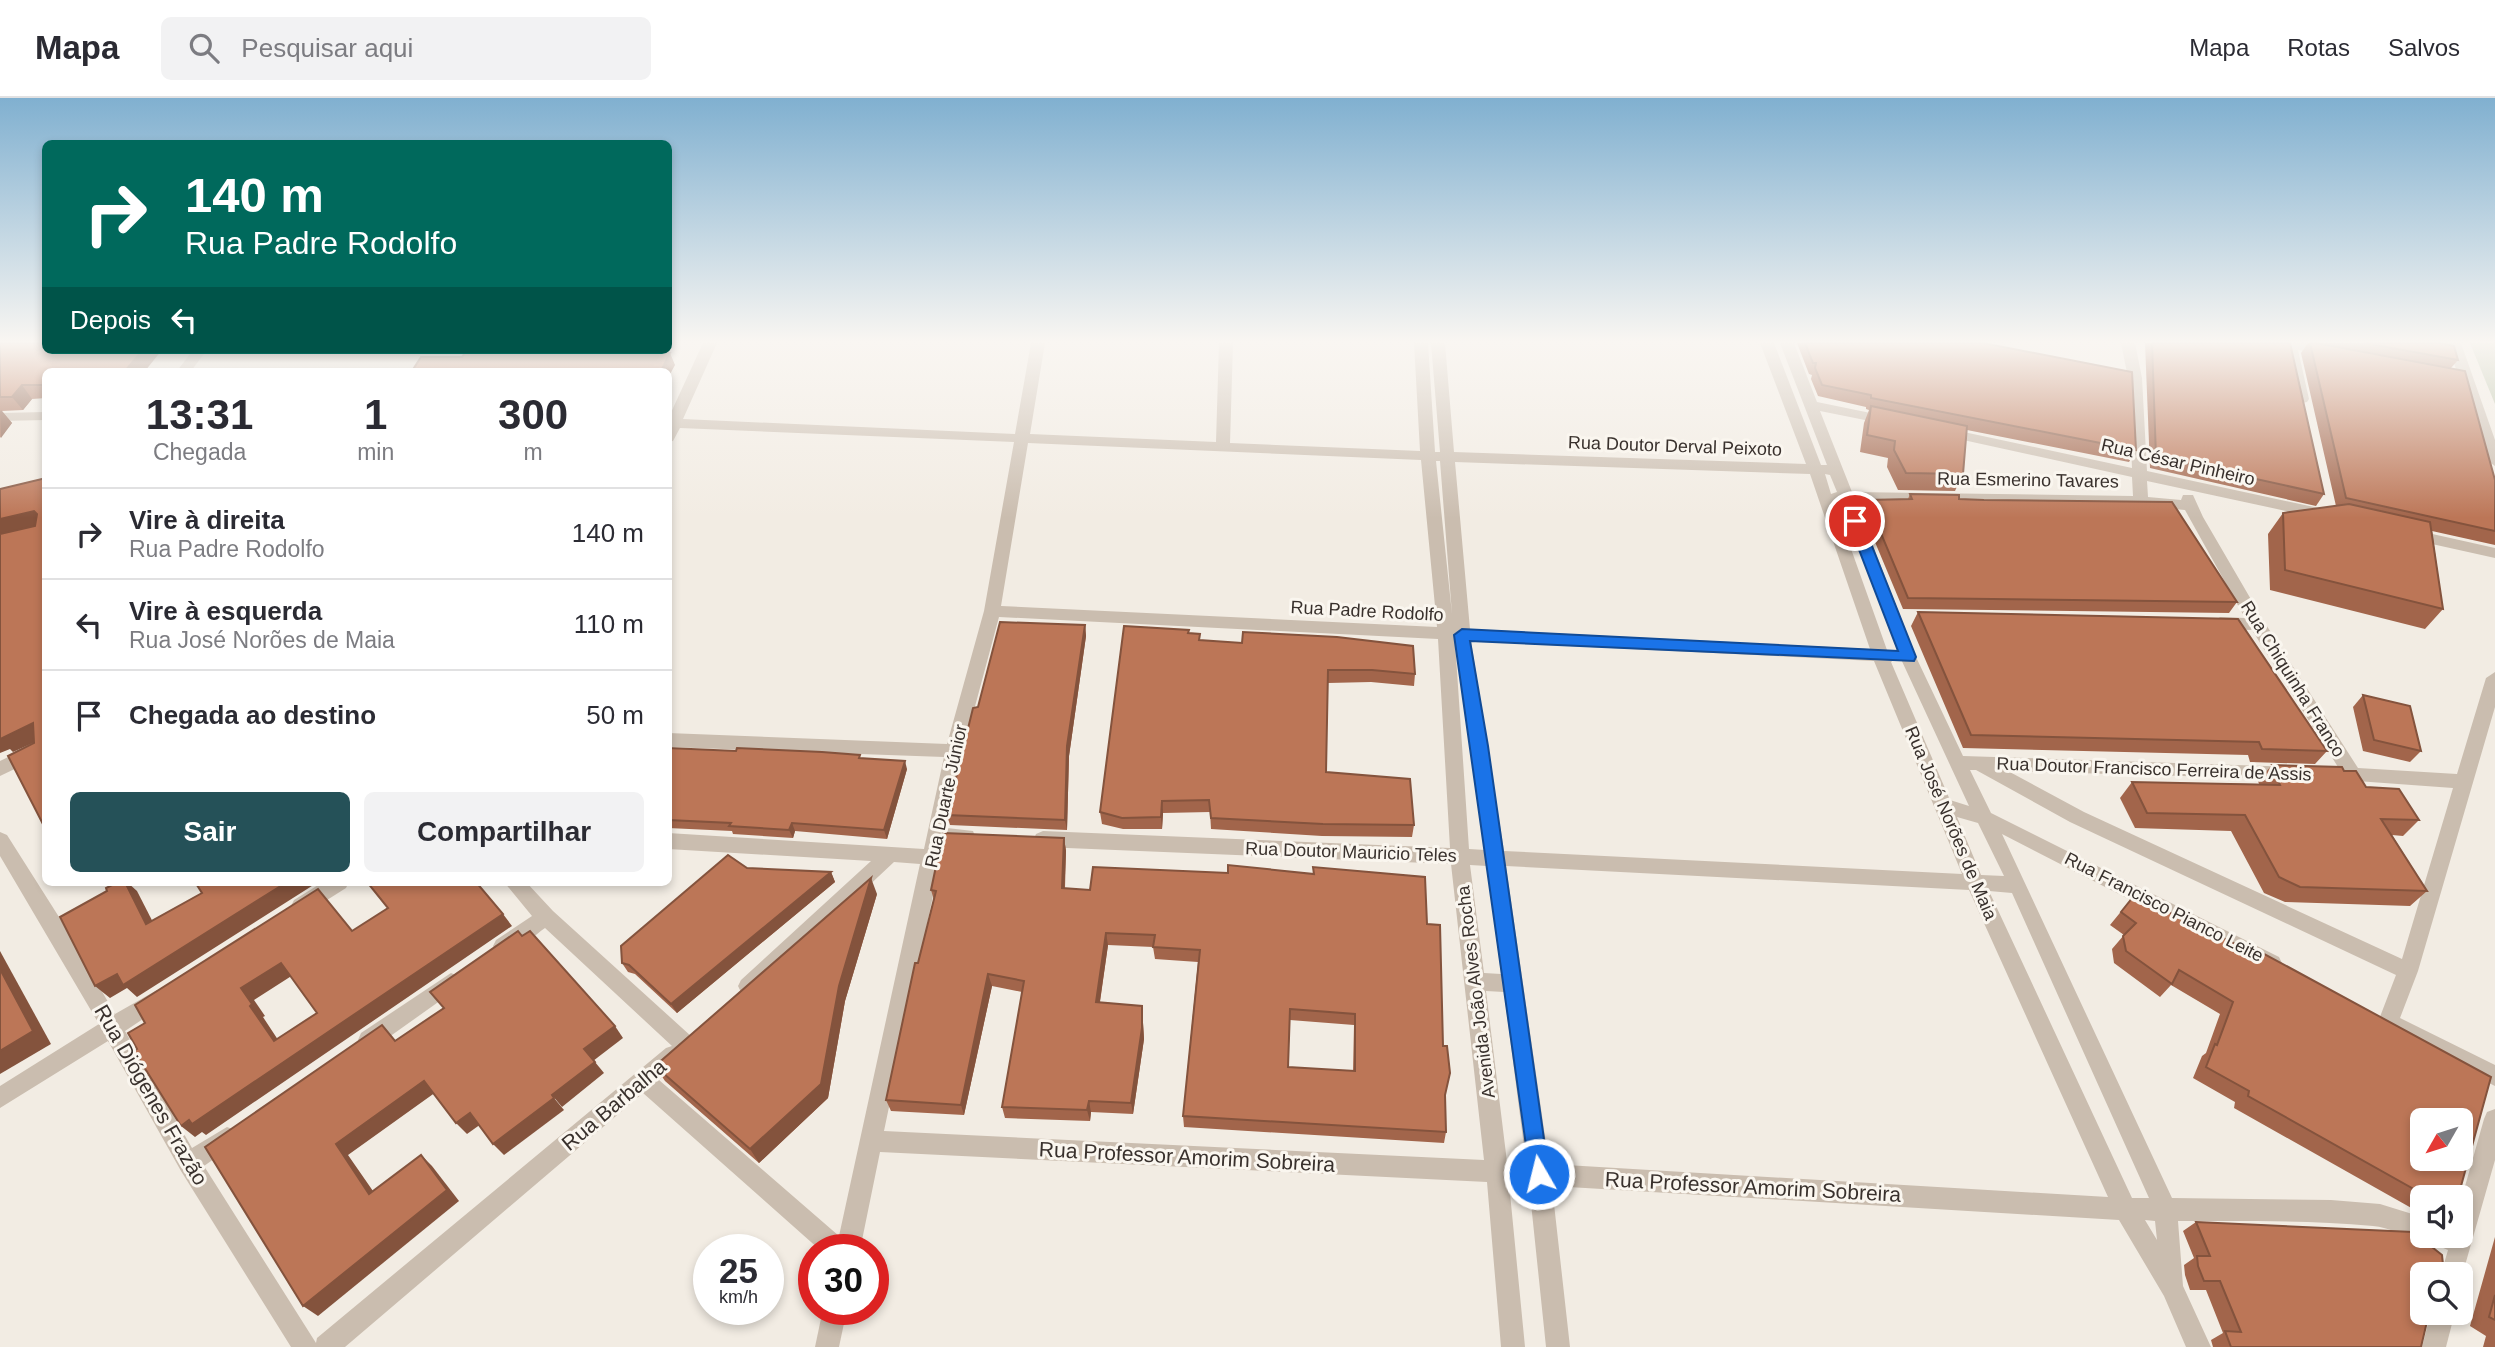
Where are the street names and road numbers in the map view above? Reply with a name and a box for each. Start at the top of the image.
street label: Rua Doutor Derval Peixoto [1568,432,1782,460]
street label: Rua César Pinheiro [2099,435,2257,489]
street label: Rua Esmerino Tavares [1937,468,2119,492]
street label: Rua Padre Rodolfo [1290,597,1444,625]
street label: Rua Chiquinha Franco [2237,597,2349,761]
street label: Rua Duarte Júnior [921,722,971,870]
street label: Rua José Norões de Maia [1901,723,2001,924]
street label: Rua Doutor Francisco Ferreira de Assis [1996,754,2312,784]
street label: Rua Doutor Mauricio Teles [1245,838,1457,866]
street label: Rua Francisco Pianco Leite [2061,848,2267,966]
street label: Avenida João Alves Rocha [1453,884,1499,1099]
street label: Rua Diógenes Frazão [90,1001,212,1189]
street label: Rua Barbalha [557,1054,671,1155]
street label: Rua Professor Amorim Sobreira [1038,1137,1336,1176]
street label: Rua Professor Amorim Sobreira [1604,1167,1902,1206]

